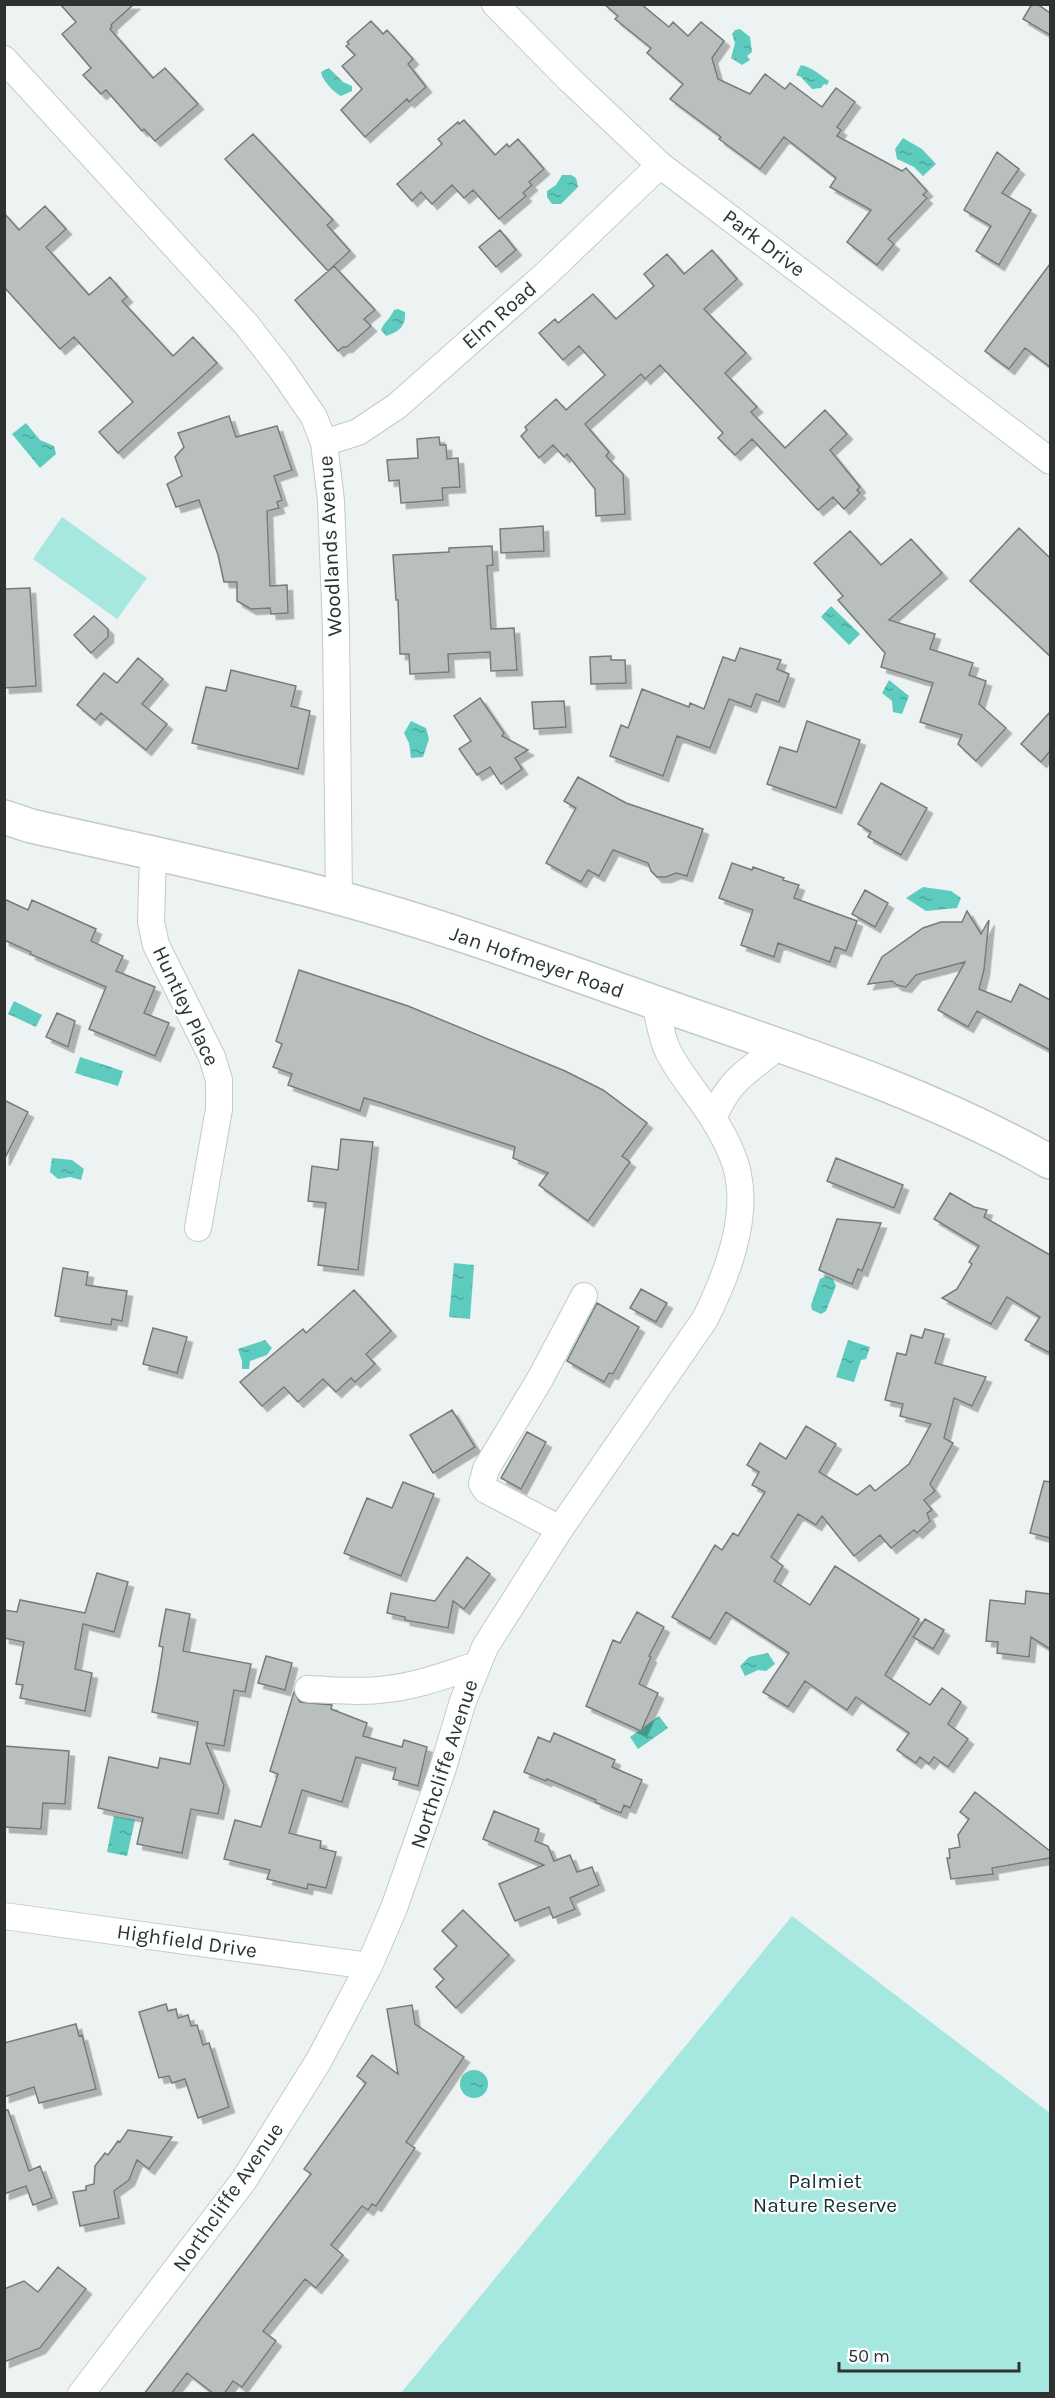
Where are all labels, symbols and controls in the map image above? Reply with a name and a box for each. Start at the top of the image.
street label: Park Drive [718,204,810,282]
street label: Elm Road [457,276,541,354]
street label: Woodlands Avenue [313,455,347,637]
street label: Jan Hofmeyer Road [447,921,627,1003]
street label: Huntley Place [148,942,224,1070]
street label: Northcliffe Avenue [405,1676,483,1852]
street label: Highfield Drive [115,1919,259,1963]
street label: Northcliffe Avenue [168,2118,288,2276]
park label: Palmiet Nature Reserve [753,2169,897,2217]
scale bar [839,2335,1019,2373]
text: 50 m [848,2345,890,2367]

